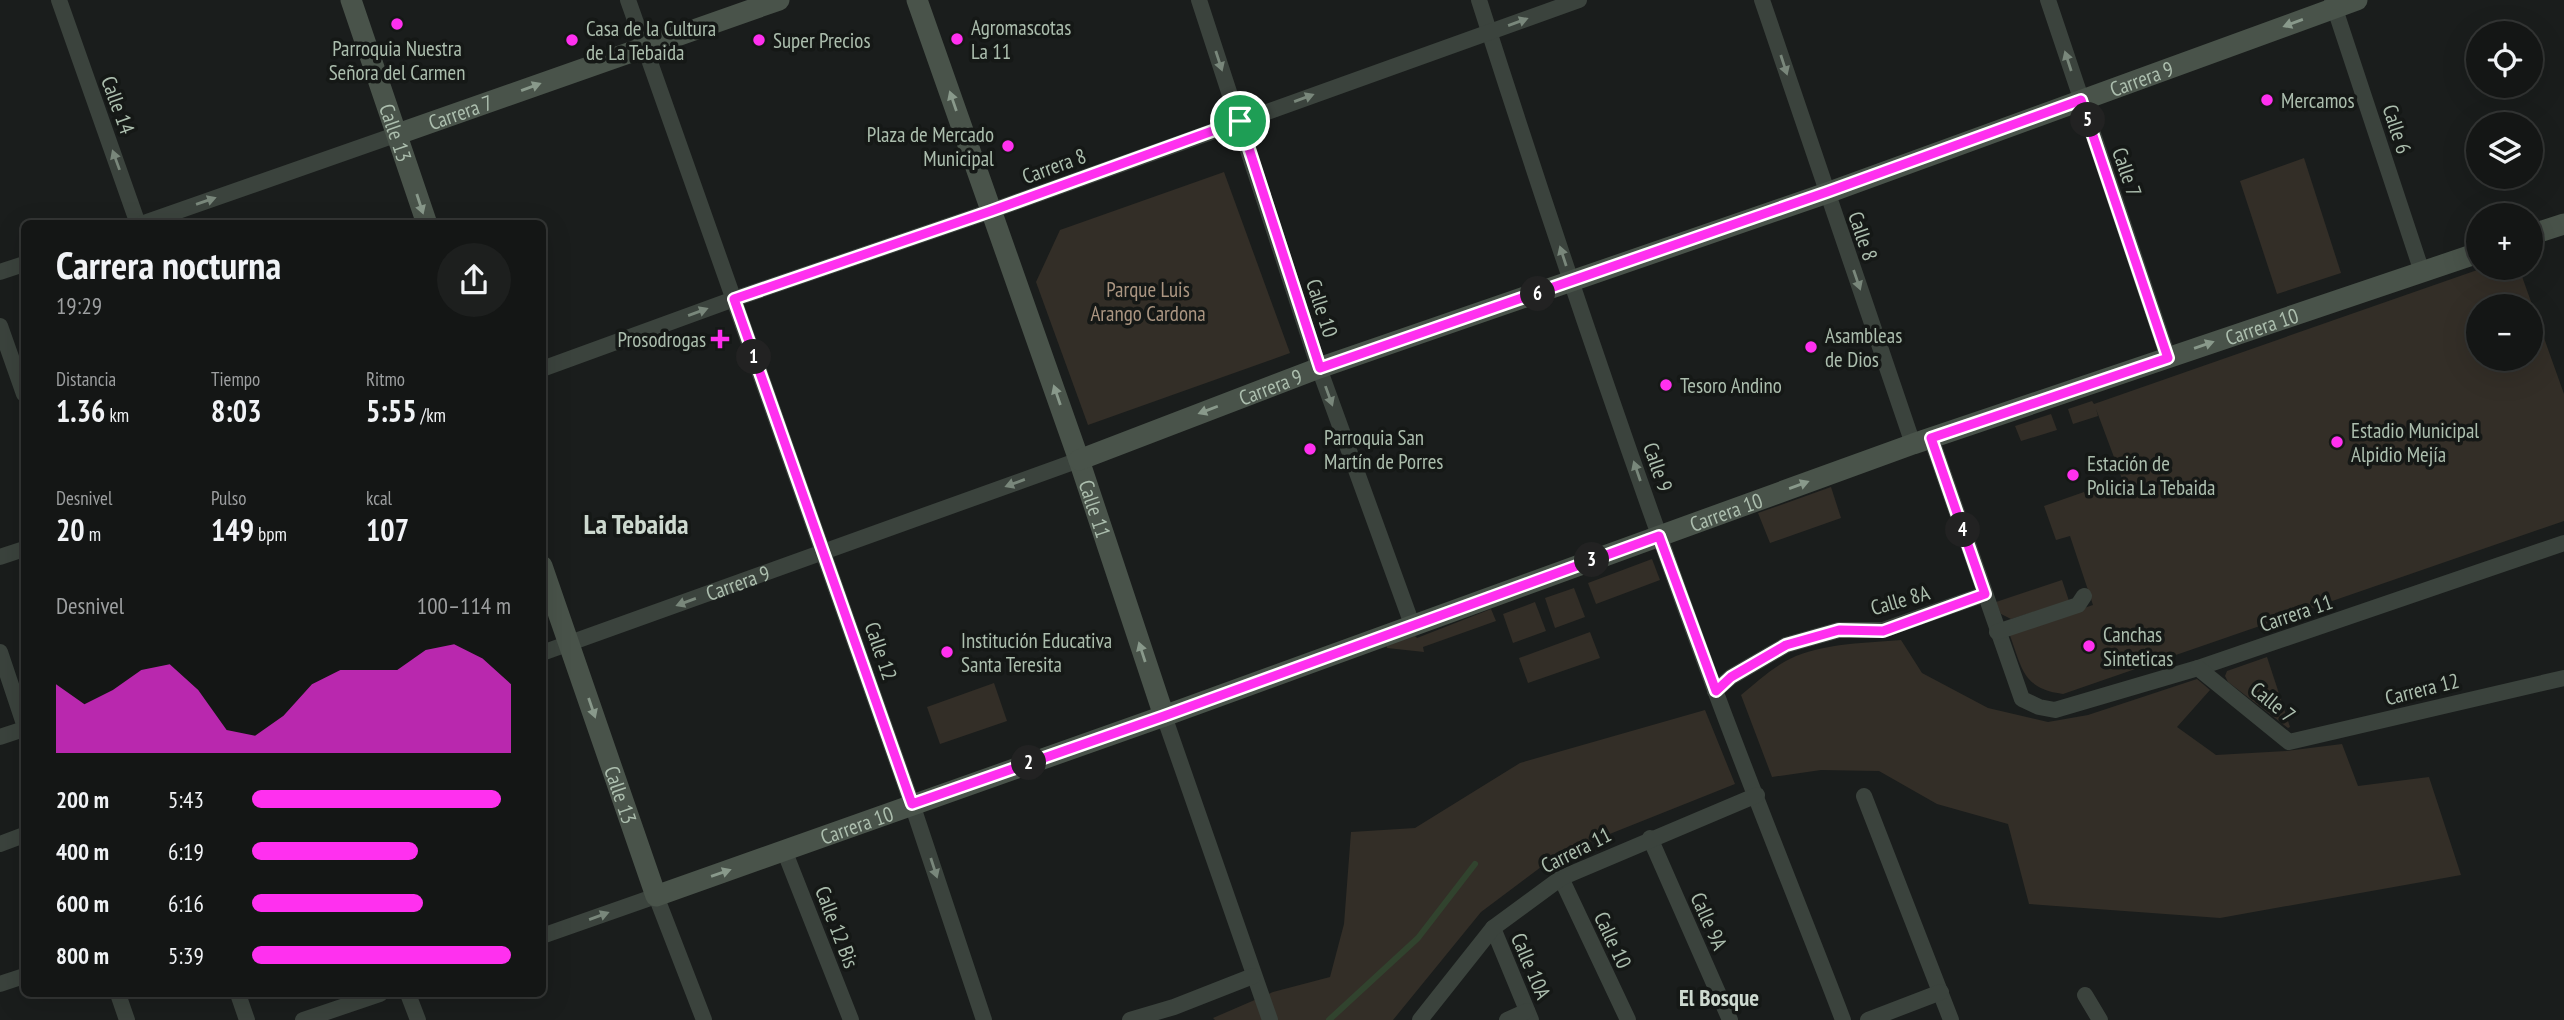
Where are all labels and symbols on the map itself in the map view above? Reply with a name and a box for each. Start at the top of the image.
place label: Agromascotas La 11 [971,14,1071,65]
place label: Casa de la Cultura de La Tebaida [586,15,716,66]
marker: Parroquia Nuestra Señora del Carmen [389,16,405,32]
one-way arrow [1508,16,1529,27]
one-way arrow [2283,18,2304,29]
place label: Super Precios [773,27,870,54]
marker: Agromascotas La 11 [949,31,965,47]
marker: Casa de la Cultura de La Tebaida [564,32,580,48]
marker: Super Precios [751,32,767,48]
place label: Parroquia Nuestra Señora del Carmen [329,35,465,86]
one-way arrow [1214,50,1225,71]
one-way arrow [2062,50,2073,71]
one-way arrow [1779,54,1790,75]
street label: Carrera 9 [2106,54,2177,102]
street label: Calle 14 [95,72,141,138]
one-way arrow [521,81,542,92]
place label: Mercamos [2281,87,2355,114]
street label: Carrera 7 [425,88,496,136]
one-way arrow [947,90,958,111]
pin [1210,91,1270,151]
one-way arrow [1293,92,1314,103]
marker: Mercamos [2259,92,2275,108]
street label: Calle 13 [374,100,418,165]
street label: Calle 6 [2376,101,2418,157]
pin: 5 [2070,102,2106,138]
place label: Plaza de Mercado Municipal [867,121,994,172]
marker: Plaza de Mercado Municipal [1000,138,1016,154]
street label: Carrera 8 [1018,142,1090,190]
street label: Calle 7 [2106,144,2148,200]
one-way arrow [110,149,121,170]
one-way arrow [416,193,426,214]
one-way arrow [195,195,216,206]
street label: Calle 8 [1842,208,1884,264]
one-way arrow [1557,245,1567,266]
one-way arrow [1852,270,1863,291]
park label: Parque Luis Arango Cardona [1090,276,1206,327]
street label: Calle 10 [1300,276,1344,340]
pin: 6 [1520,276,1556,312]
street label: Carrera 10 [2222,301,2302,351]
one-way arrow [688,306,709,317]
place label: Asambleas de Dios [1825,322,1902,373]
place label: Prosodrogas [618,326,706,353]
marker: Prosodrogas [712,331,728,347]
marker: Asambleas de Dios [1803,339,1819,355]
one-way arrow [2194,339,2215,350]
pin: 1 [736,340,772,374]
street label: Carrera 9 [1235,362,1306,411]
place label: Tesoro Andino [1680,372,1782,399]
marker: Tesoro Andino [1658,377,1674,393]
one-way arrow [1051,385,1062,406]
one-way arrow [1324,385,1335,406]
one-way arrow [1198,405,1219,416]
place label: Estadio Municipal Alpidio Mejía [2351,417,2479,468]
place label: Parroquia San Martín de Porres [1324,424,1443,475]
marker: Estadio Municipal Alpidio Mejía [2329,434,2345,450]
street label: Calle 9 [1637,439,1679,495]
marker: Parroquia San Martín de Porres [1302,441,1318,457]
place label: Estación de Policia La Tebaida [2087,450,2215,501]
one-way arrow [1631,461,1642,482]
marker: Estación de Policia La Tebaida [2065,467,2081,483]
street label: Calle 11 [1073,476,1117,541]
one-way arrow [1005,478,1026,489]
one-way arrow [1788,479,1809,490]
street label: Carrera 10 [1686,486,1766,537]
district label: La Tebaida [584,505,688,542]
pin: 4 [1946,512,1980,548]
pin: 3 [1574,542,1610,578]
street label: Carrera 9 [702,559,773,607]
street label: Calle 8A [1867,579,1933,621]
street label: Carrera 11 [2256,588,2336,638]
one-way arrow [676,597,697,608]
street label: Calle 12 [859,618,903,684]
place label: Canchas Sinteticas [2103,621,2173,672]
place label: Institución Educativa Santa Teresita [961,627,1112,678]
marker: Canchas Sinteticas [2081,638,2097,654]
one-way arrow [1136,641,1147,662]
marker: Institución Educativa Santa Teresita [939,644,955,660]
street label: Carrera 12 [2382,667,2462,711]
street label: Calle 7 [2245,676,2301,728]
one-way arrow [587,698,598,719]
pin: 2 [1012,746,1046,780]
street label: Calle 13 [599,762,644,827]
street label: Carrera 10 [817,800,897,850]
street label: Carrera 11 [1536,821,1616,879]
one-way arrow [929,858,940,879]
one-way arrow [710,867,731,878]
street label: Calle 12 Bis [809,882,865,972]
street label: Calle 9A [1684,888,1734,954]
street label: Calle 10 [1588,907,1638,973]
one-way arrow [589,910,610,921]
street label: Calle 10A [1505,929,1557,1003]
district label: El Bosque [1679,983,1759,1012]

